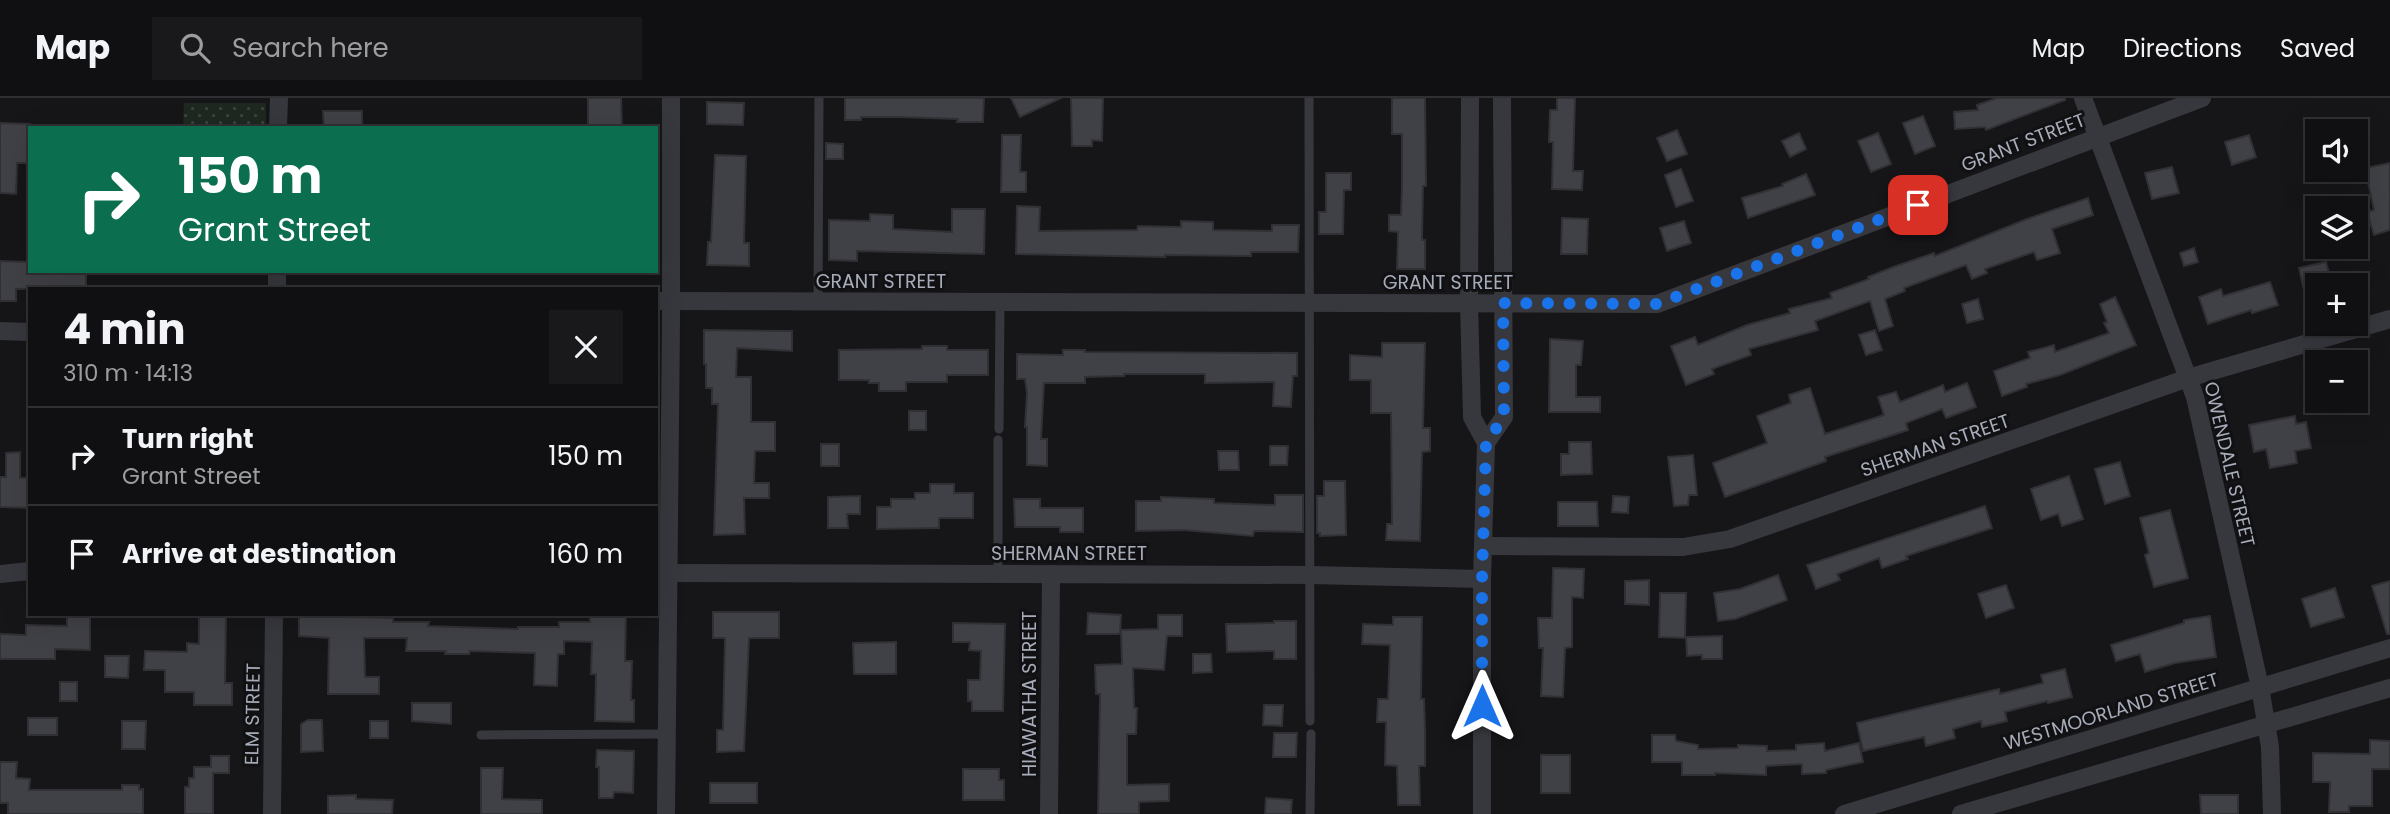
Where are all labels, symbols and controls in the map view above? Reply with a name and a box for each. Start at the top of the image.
search box [152,17,642,80]
text: Map [35,24,110,71]
icon: search [176,29,214,67]
text: Search here [232,30,389,66]
text: Map [2032,32,2085,65]
text: Directions [2123,32,2242,65]
text: Saved [2280,32,2355,65]
street label: GRANT STREET [1957,106,2089,178]
map controls [2305,119,2368,413]
button: sound [2305,119,2368,182]
text: 150 m [178,142,323,210]
icon: right [63,154,154,245]
pin [1888,175,1948,235]
icon: arrive [1899,186,1937,224]
button: layers [2305,196,2368,259]
text: Grant Street [178,207,371,252]
street label: GRANT STREET [816,268,946,295]
street label: GRANT STREET [1383,269,1513,296]
button: + [2305,273,2368,336]
text: 4 min [63,300,186,359]
button: close [549,310,623,384]
button: − [2305,350,2368,413]
text: 310 m · 14:13 [63,357,193,389]
street label: OWENDALE STREET [2197,379,2262,549]
street label: SHERMAN STREET [1857,407,2013,484]
text: Turn right [122,421,254,457]
icon: right [63,437,101,475]
text: 150 m [548,438,623,474]
text: Grant Street [122,460,261,492]
icon: arrive [63,535,101,573]
text: Arrive at destination [122,536,397,572]
text: 160 m [548,536,623,572]
street label: SHERMAN STREET [991,540,1147,567]
street label: HIAWATHA STREET [1016,611,1043,777]
street label: ELM STREET [238,663,267,765]
street label: WESTMOORLAND STREET [2001,666,2222,757]
position arrow [1445,669,1519,743]

